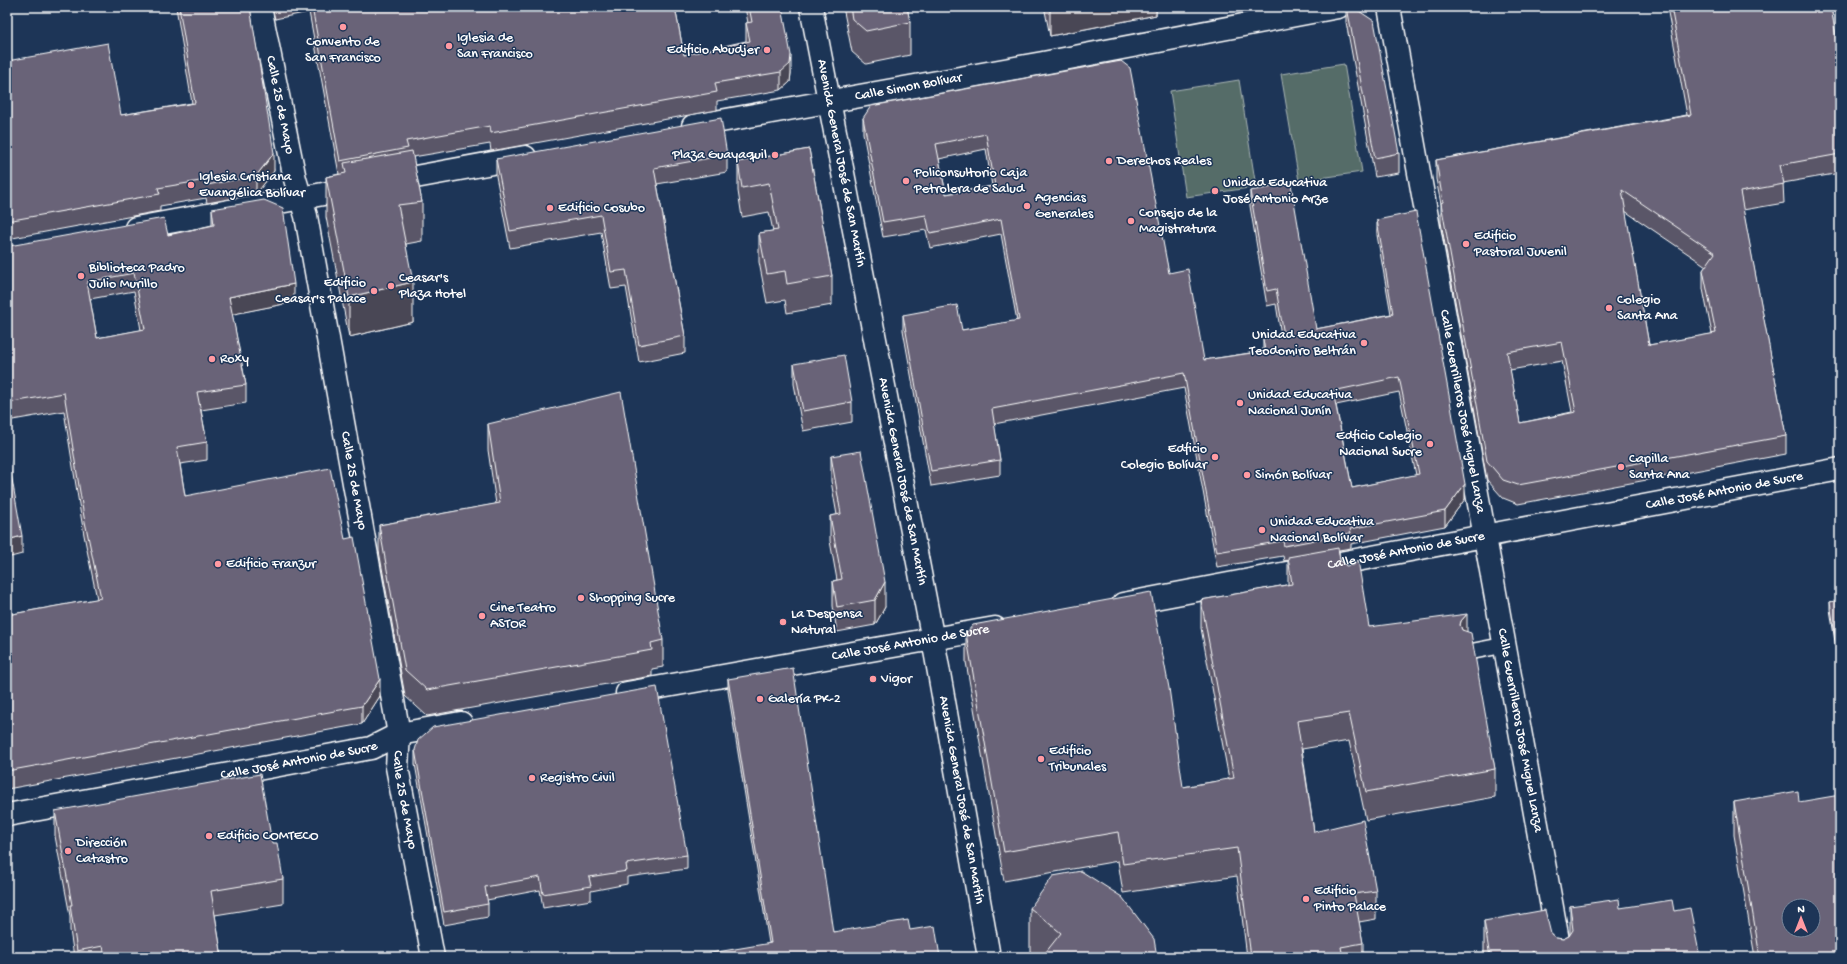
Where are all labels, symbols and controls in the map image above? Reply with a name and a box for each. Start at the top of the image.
marker: Convento de San Francisco [338,22,348,32]
place label: Iglesia de San Francisco [457,30,533,63]
place label: Convento de San Francisco [305,34,381,67]
marker: Iglesia de San Francisco [444,41,454,51]
place label: Edificio Abudjer [667,42,760,59]
marker: Edificio Abudjer [762,45,772,55]
street label: Calle 25 de Mayo [262,54,298,156]
street label: Avenida General José de San Martín [813,58,869,269]
street label: Calle Simon Bolívar [854,69,964,105]
place label: Plaza Guayaquil [671,147,767,164]
marker: Plaza Guayaquil [770,150,780,160]
place label: Derechos Reales [1116,153,1212,170]
marker: Derechos Reales [1104,156,1114,166]
place label: Policonsultorio Caja Petrolera de Salud [913,165,1029,198]
place label: Iglesia Cristiana Evangélica Bolívar [199,169,306,202]
place label: Unidad Educativa José Antonio Arze [1223,175,1329,208]
marker: Policonsultorio Caja Petrolera de Salud [901,176,911,186]
marker: Iglesia Cristiana Evangélica Bolívar [186,180,196,190]
marker: Unidad Educativa José Antonio Arze [1210,186,1220,196]
place label: Agencias Generales [1035,190,1094,223]
place label: Edificio Cosubo [558,200,645,217]
marker: Agencias Generales [1022,201,1032,211]
marker: Edificio Cosubo [545,203,555,213]
place label: Consejo de la Magistratura [1139,205,1218,238]
marker: Consejo de la Magistratura [1126,216,1136,226]
place label: Edificio Pastoral Juvenil [1473,228,1567,261]
marker: Edificio Pastoral Juvenil [1461,239,1471,249]
place label: Biblioteca Padro Julio Murillo [88,260,185,293]
place label: Ceasar's Plaza Hotel [398,270,466,303]
marker: Biblioteca Padro Julio Murillo [76,271,86,281]
place label: Edificio Ceasar's Palace [275,275,367,308]
marker: Ceasar's Plaza Hotel [386,281,396,291]
marker: Edificio Ceasar's Palace [369,286,379,296]
place label: Colegio Santa Ana [1617,292,1679,325]
marker: Colegio Santa Ana [1604,303,1614,313]
street label: Calle Guerrilleros José Miguel Lanza [1435,308,1489,516]
place label: Unidad Educativa Teodomiro Beltrán [1249,327,1357,360]
marker: Unidad Educativa Teodomiro Beltrán [1359,338,1369,348]
place label: Roxy [220,351,249,368]
marker: Roxy [207,354,217,364]
street label: Avenida General José de San Martín [874,376,931,587]
place label: Unidad Educativa Nacional Junín [1248,387,1353,420]
marker: Unidad Educativa Nacional Junín [1235,398,1245,408]
place label: Edficio Colegio Nacional Sucre [1336,428,1423,461]
street label: Calle 25 de Mayo [336,430,371,531]
marker: Edficio Colegio Nacional Sucre [1425,439,1435,449]
place label: Edficio Colegio Bolívar [1121,441,1208,474]
place label: Capilla Santa Ana [1629,451,1691,484]
marker: Edficio Colegio Bolívar [1210,452,1220,462]
marker: Capilla Santa Ana [1616,462,1626,472]
place label: Simón Bolívar [1255,467,1332,484]
street label: Calle José Antonio de Sucre [1644,467,1805,514]
marker: Simón Bolívar [1242,470,1252,480]
place label: Unidad Educativa Nacional Bolívar [1270,514,1375,547]
marker: Unidad Educativa Nacional Bolívar [1257,525,1267,535]
street label: Calle José Antonio de Sucre [1326,527,1487,574]
place label: Edificio Franzur [226,556,317,573]
marker: Edificio Franzur [213,559,223,569]
place label: Shopping Sucre [589,590,676,607]
marker: Shopping Sucre [576,593,586,603]
place label: Cine Teatro ASTOR [490,600,556,633]
place label: La Despensa Natural [791,606,864,639]
marker: Cine Teatro ASTOR [477,611,487,621]
marker: La Despensa Natural [778,617,788,627]
street label: Calle José Antonio de Sucre [831,621,991,665]
street label: Calle Guerrilleros José Miguel Lanza [1493,627,1547,835]
place label: Vigor [880,671,913,688]
marker: Vigor [868,674,878,684]
place label: Galería PK-2 [768,691,841,708]
marker: Galería PK-2 [755,694,765,704]
street label: Avenida General José de San Martín [935,694,988,906]
street label: Calle José Antonio de Sucre [219,737,381,784]
place label: Edificio Tribunales [1048,743,1107,776]
street label: Calle 25 de Mayo [388,750,421,851]
marker: Edificio Tribunales [1036,754,1046,764]
place label: Registro Civil [540,770,615,787]
marker: Registro Civil [527,773,537,783]
place label: Edificio COMTECO [217,828,319,845]
marker: Edificio COMTECO [204,831,214,841]
place label: Dirección Catastro [75,835,128,868]
marker: Dirección Catastro [63,846,73,856]
place label: Edificio Pinto Palace [1313,883,1387,916]
marker: Edificio Pinto Palace [1301,894,1311,904]
north arrow [1781,898,1821,938]
text: N [1797,904,1805,916]

